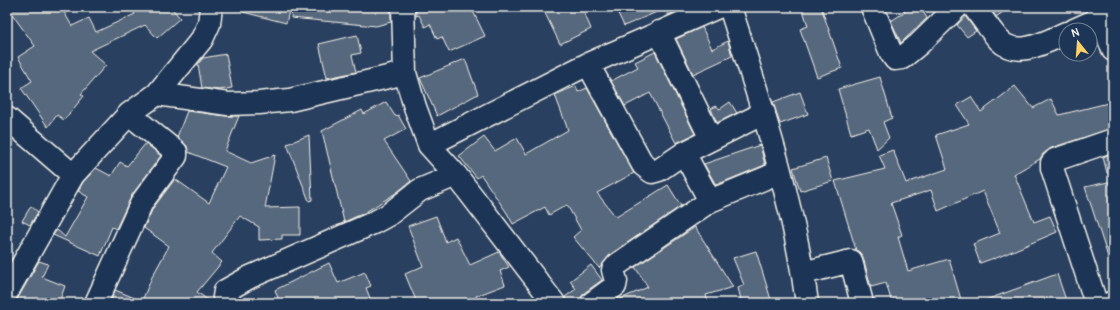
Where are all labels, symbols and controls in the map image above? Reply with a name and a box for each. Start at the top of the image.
north arrow [1058,22,1098,62]
text: N [1070,25,1081,40]

